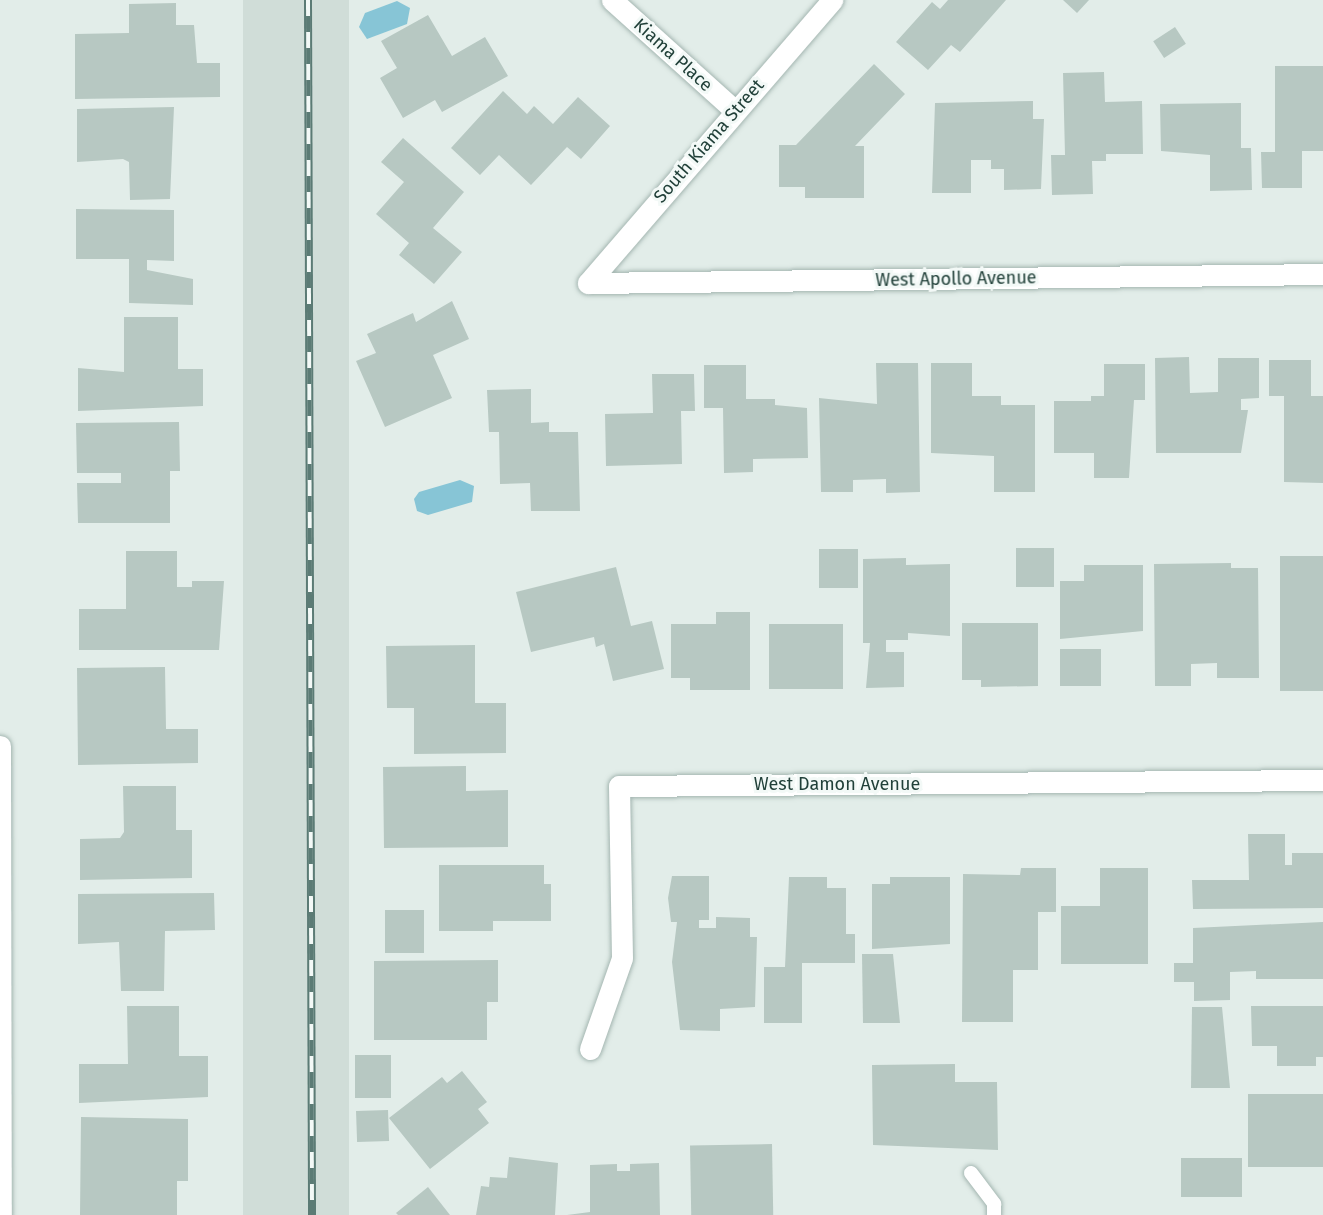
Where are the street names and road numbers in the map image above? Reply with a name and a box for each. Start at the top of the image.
street label: Kiama Place [629,14,717,96]
street label: South Kiama Street [649,75,769,207]
street label: West Apollo Avenue [875,267,1037,291]
street label: West Damon Avenue [754,773,920,795]

